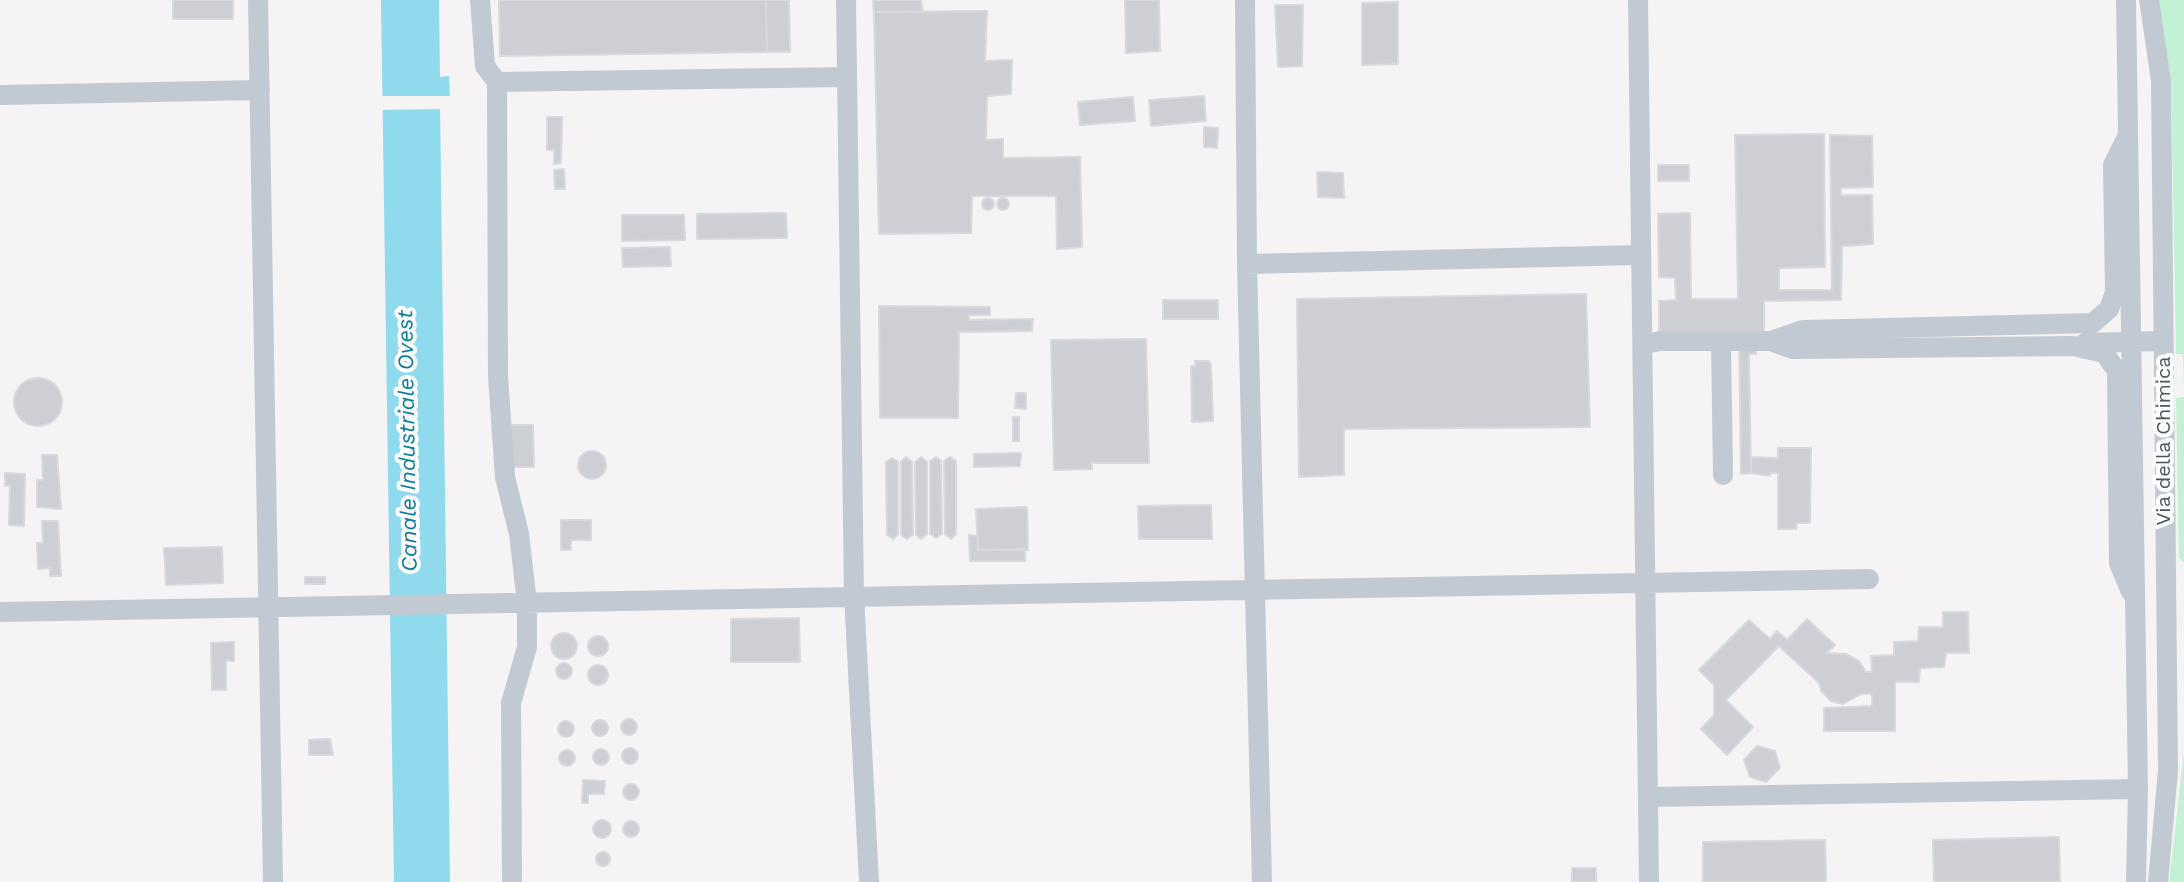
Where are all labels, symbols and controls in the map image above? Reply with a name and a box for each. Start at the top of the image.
water label: Canale Industriale Ovest [393,310,423,572]
street label: Via della Chimica [2152,356,2176,526]

